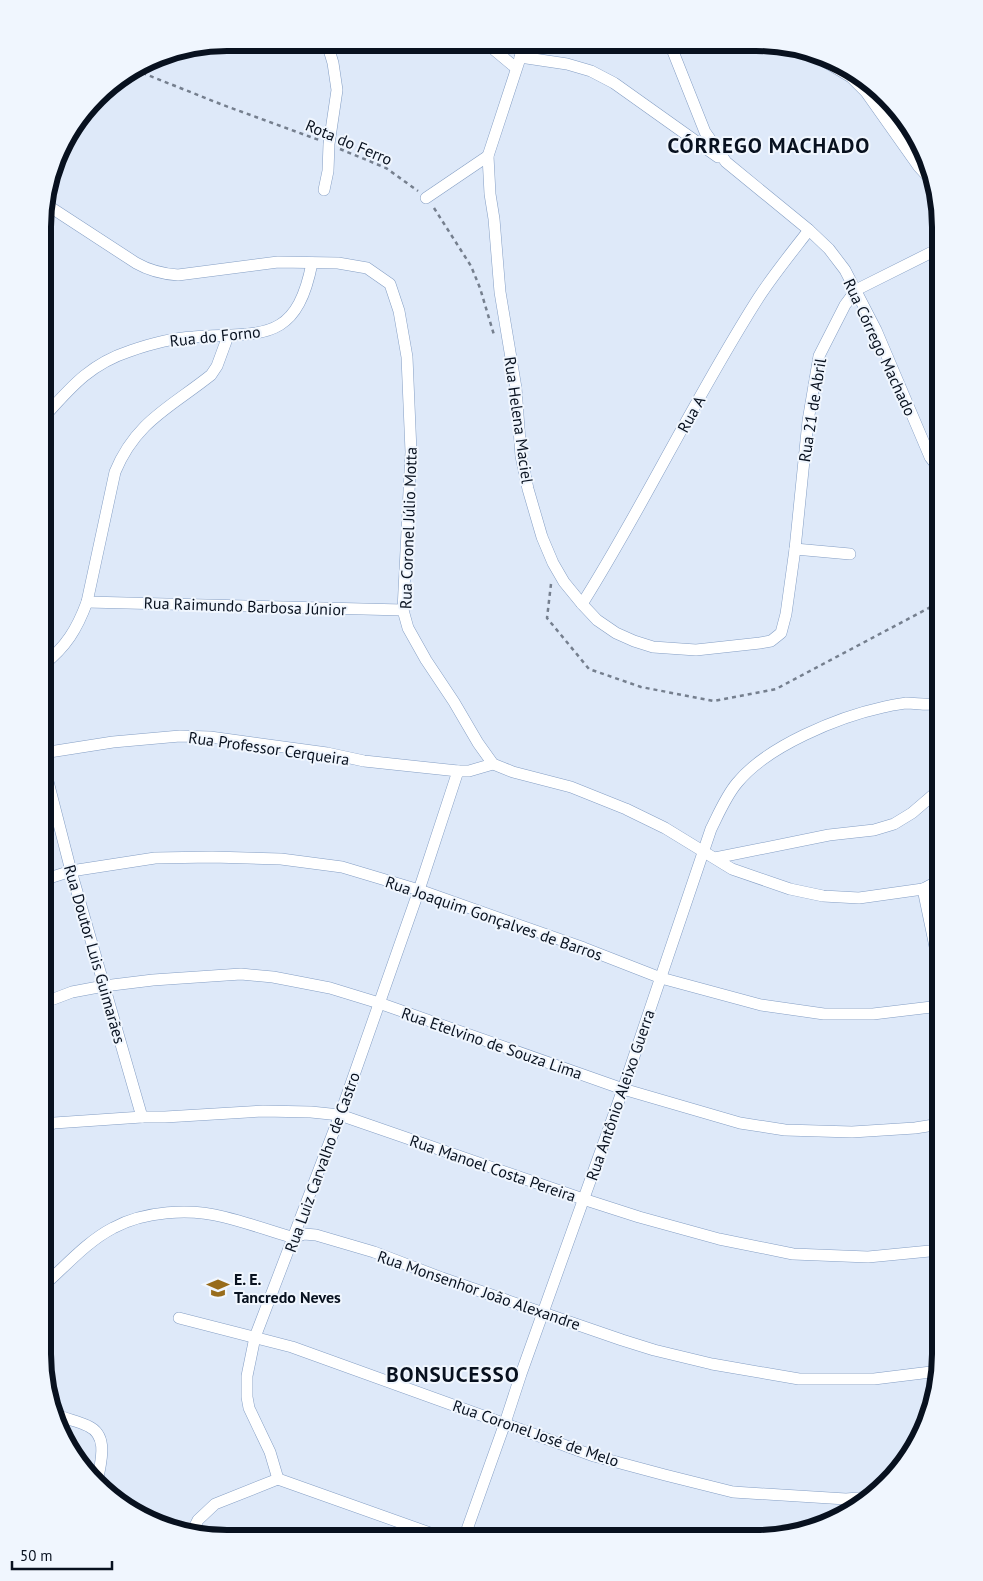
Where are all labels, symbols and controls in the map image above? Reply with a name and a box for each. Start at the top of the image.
street label: Rota do Ferro [303,115,395,169]
district label: CÓRREGO MACHADO [668,132,870,159]
street label: Rua Córrego Machado [839,275,921,419]
street label: Rua do Forno [169,321,261,351]
street label: Rua Helena Maciel [500,355,538,485]
street label: Rua 21 de Abril [794,356,830,463]
street label: Rua A [673,392,710,436]
street label: Rua Coronel Júlio Motta [395,447,421,609]
street label: Rua Raimundo Barbosa Júnior [143,592,347,620]
street label: Rua Professor Cerqueira [187,727,351,769]
street label: Rua Doutor Luis Guimarães [60,862,130,1046]
street label: Rua Joaquim Gonçalves de Barros [383,871,605,965]
street label: Rua Etelvino de Souza Lima [399,1003,585,1083]
street label: Rua Antônio Aleixo Guerra [581,1007,659,1183]
street label: Rua Luiz Carvalho de Castro [280,1069,364,1255]
street label: Rua Manoel Costa Pereira [407,1130,579,1206]
street label: Rua Monsenhor João Alexandre [375,1246,583,1334]
place label: E. E. Tancredo Neves [234,1269,341,1307]
school or university icon: E. E. Tancredo Neves [205,1275,231,1301]
district label: BONSUCESSO [386,1361,520,1388]
street label: Rua Coronel José de Melo [450,1395,622,1471]
scale bar [12,1538,112,1570]
text: 50 m [20,1546,53,1565]

